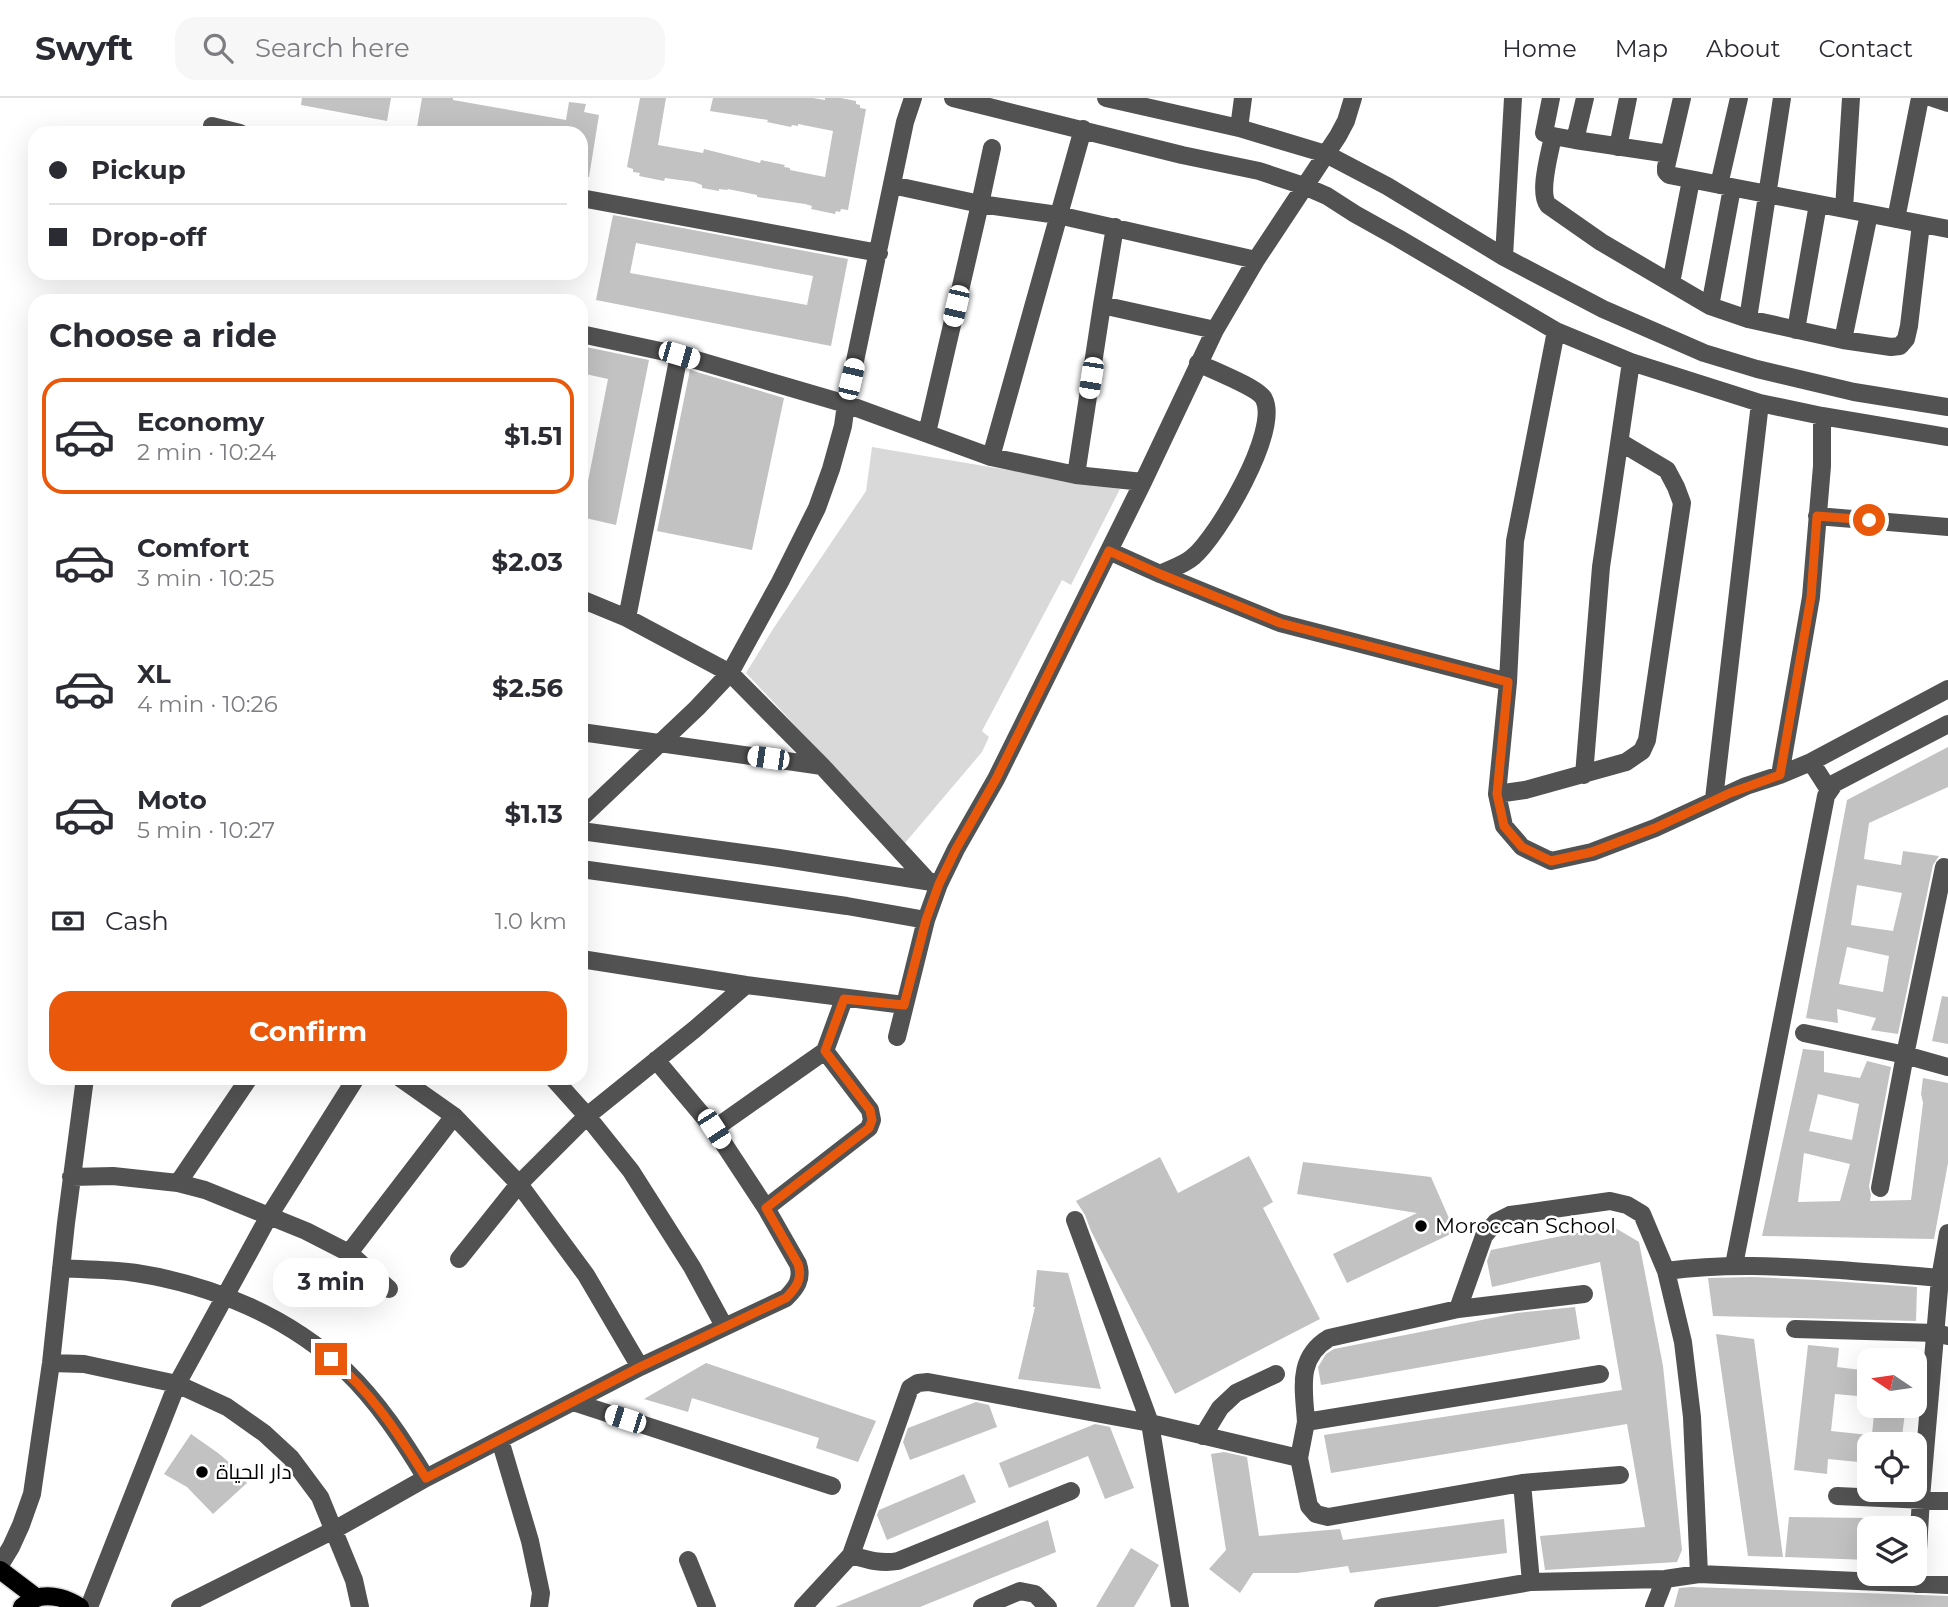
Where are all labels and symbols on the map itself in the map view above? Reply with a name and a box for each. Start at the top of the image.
car [942,283,971,329]
car [656,339,703,371]
car [837,356,866,402]
car [1078,356,1105,400]
route start [1853,504,1885,536]
car [746,745,791,771]
car [694,1106,735,1152]
place label: Moroccan School [1435,1213,1616,1238]
marker: Moroccan School [1413,1218,1429,1234]
callout: 3 min [273,1258,389,1306]
route end [315,1343,347,1375]
north arrow [1857,1348,1927,1418]
car [602,1403,649,1435]
place label: دار الحياة [216,1459,292,1484]
marker: دار الحياة [194,1464,210,1480]

